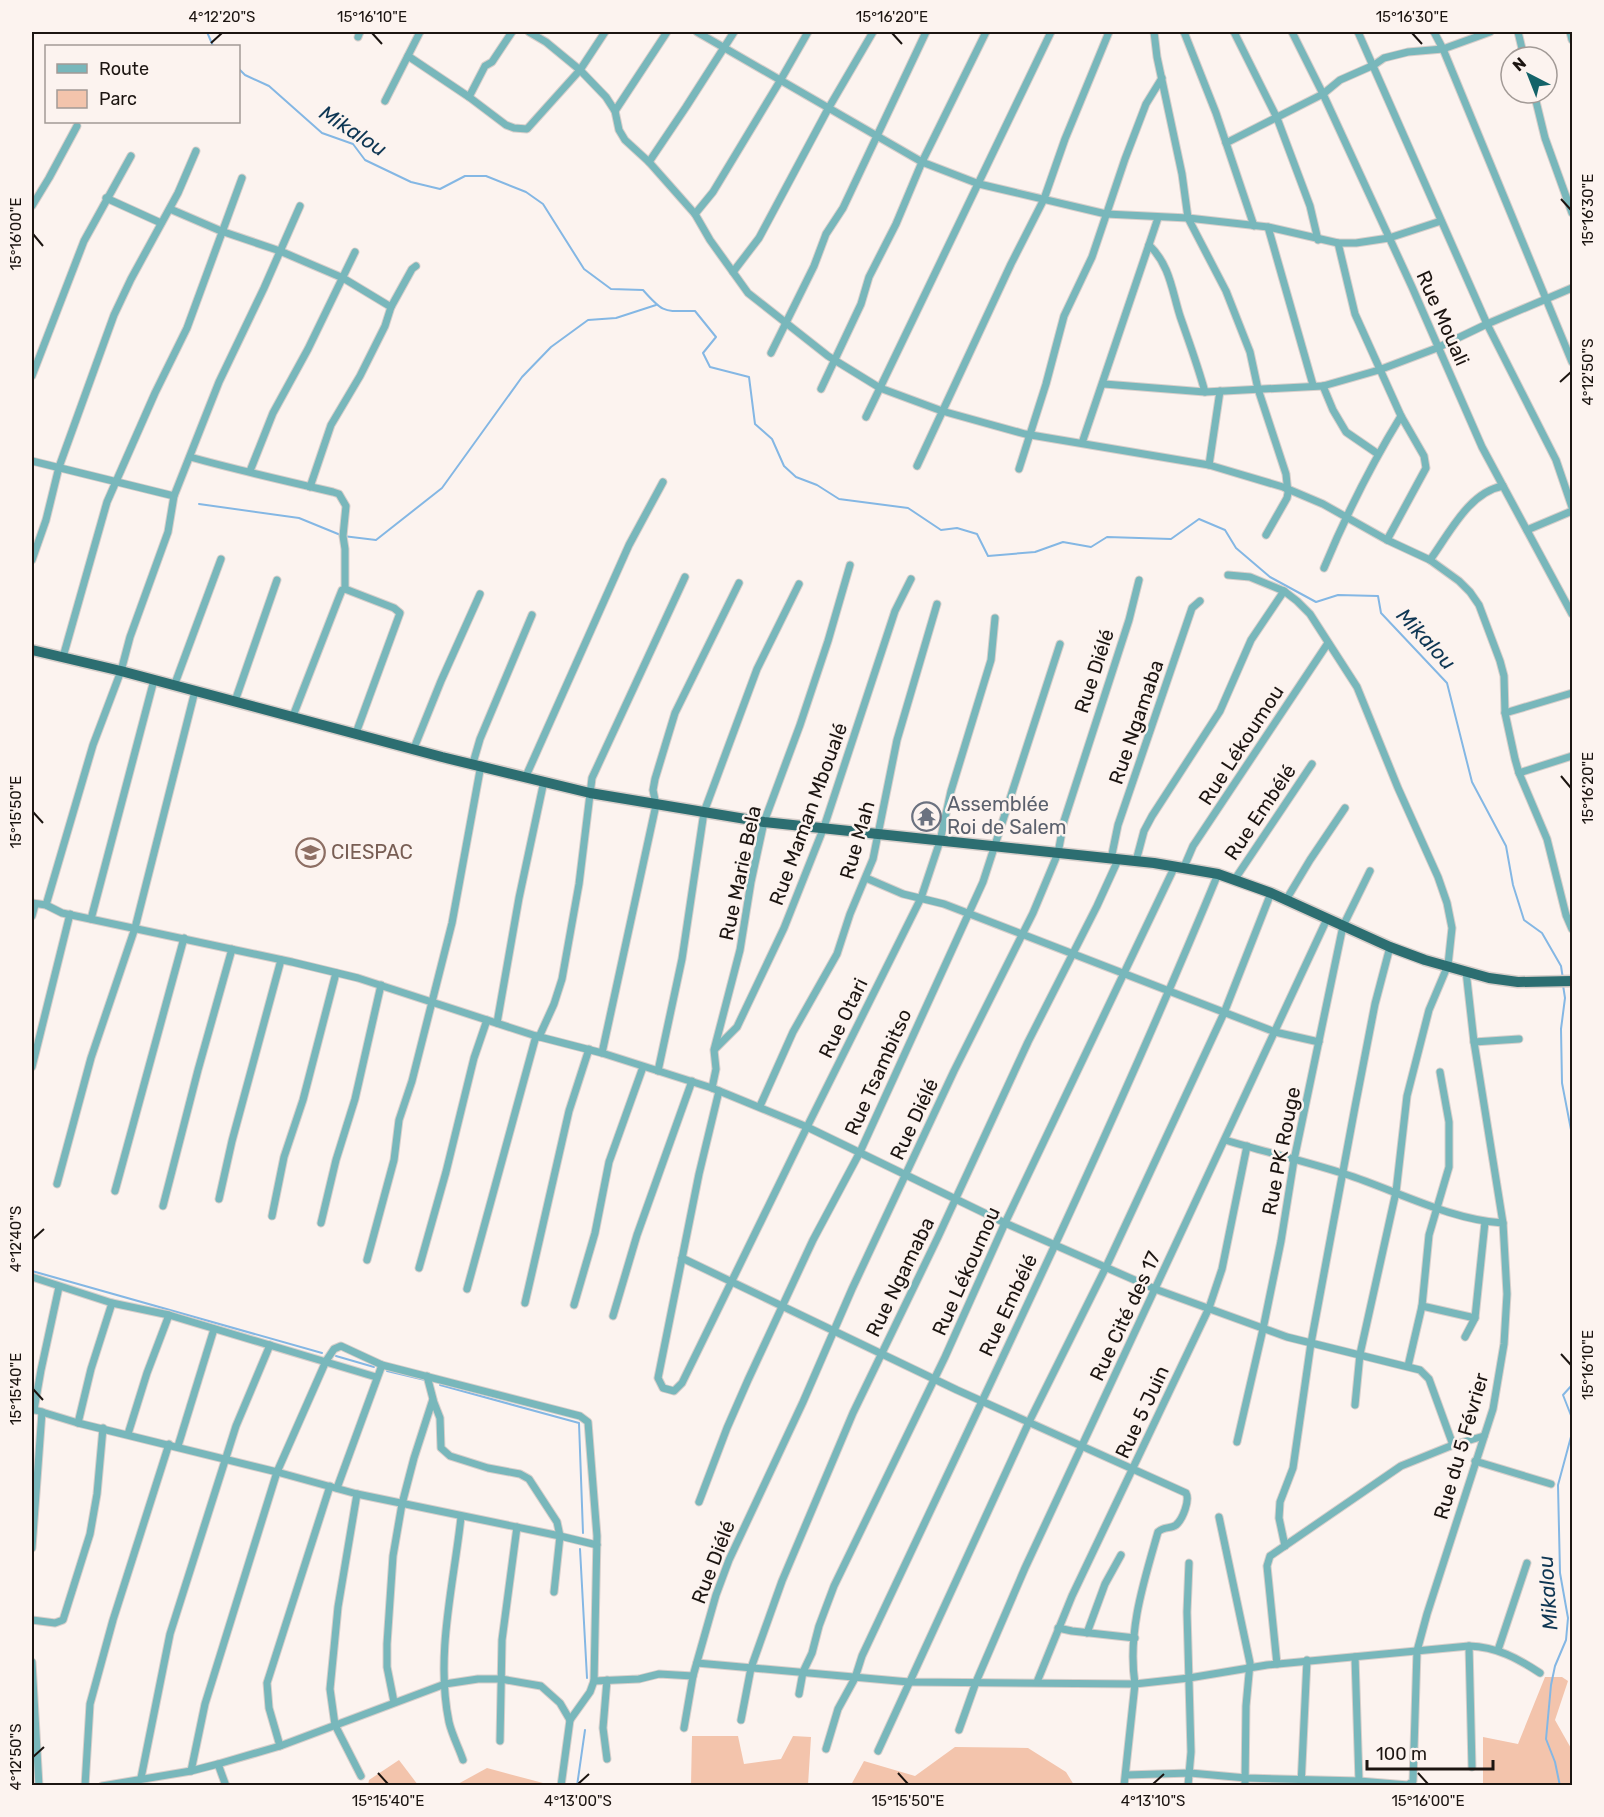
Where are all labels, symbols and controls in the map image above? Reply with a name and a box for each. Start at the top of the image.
text: 4°12'20"S [189,8,255,26]
text: 15°16'10"E [337,8,407,26]
text: 15°16'20"E [856,8,928,26]
text: 15°16'30"E [1376,8,1448,26]
legend [45,45,240,123]
north arrow [1499,45,1559,105]
text: N [1509,53,1530,75]
text: Route [99,58,149,80]
text: Parc [99,88,137,110]
water label: Mikalou [315,100,392,162]
text: 15°16'30"E [1579,174,1597,246]
text: 15°16'00"E [7,197,25,271]
street label: Rue Mouali [1411,267,1475,369]
text: 4°12'50"S [1579,338,1597,406]
water label: Mikalou [1392,603,1461,675]
street label: Rue Diélé [1069,626,1119,716]
street label: Rue Ngamaba [1104,657,1168,787]
street label: Rue Lékoumou [1193,681,1289,809]
street label: Rue Maman Mboualé [764,719,852,909]
text: 15°16'20"E [1579,752,1597,824]
street label: Rue Embélé [1219,760,1301,864]
text: 15°15'50"E [7,776,25,848]
place label: Assemblée Roi de Salem [947,792,1067,839]
street label: Rue Mah [834,798,880,882]
temple icon: Assemblée Roi de Salem [910,800,942,832]
street label: Rue Marie Bela [714,803,766,943]
school or university icon: CIESPAC [294,836,326,868]
place label: CIESPAC [331,840,413,864]
street label: Rue Otari [813,974,873,1062]
street label: Rue Tsambitso [839,1005,917,1139]
street label: Rue Diélé [885,1074,943,1164]
street label: Rue PK Rouge [1257,1085,1305,1217]
street label: Rue Lékoumou [927,1203,1005,1339]
text: 4°12'40"S [7,1206,25,1272]
street label: Rue Ngamaba [861,1213,939,1341]
street label: Rue Cité des 17 [1084,1247,1166,1385]
street label: Rue Embélé [974,1250,1042,1360]
text: 15°16'10"E [1579,1330,1597,1400]
text: 15°15'40"E [7,1353,25,1425]
street label: Rue 5 Juin [1110,1362,1174,1462]
street label: Rue du 5 Février [1429,1370,1494,1522]
street label: Rue Diélé [686,1517,740,1607]
water label: Mikalou [1532,1554,1563,1631]
text: 4°12'50"S [7,1723,25,1791]
scale bar [1367,1733,1493,1771]
text: 100 m [1376,1743,1427,1765]
text: 15°15'40"E [352,1792,424,1810]
text: 4°13'00"S [544,1792,612,1810]
text: 15°15'50"E [872,1792,944,1810]
text: 4°13'10"S [1121,1792,1185,1810]
text: 15°16'00"E [1391,1792,1465,1810]

